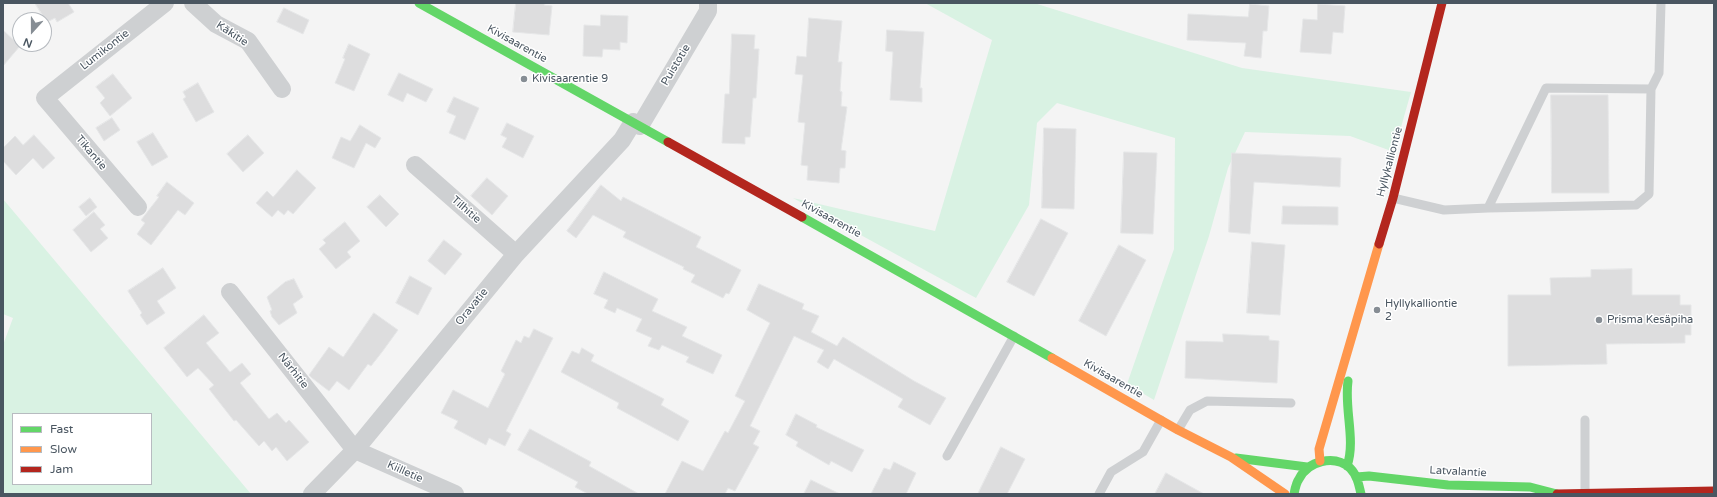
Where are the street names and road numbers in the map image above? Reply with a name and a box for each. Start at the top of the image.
street label: Käkitie [214,19,250,49]
street label: Kivisaarentie [485,22,549,66]
street label: Lumikontie [78,27,132,73]
street label: Puistotie [659,42,693,88]
street label: Hyllykalliontie [1374,125,1406,199]
street label: Tikantie [73,133,109,173]
street label: Tilhitie [449,194,483,226]
street label: Kivisaarentie [799,197,863,241]
street label: Oravatie [453,286,491,328]
street label: Närhitie [275,350,311,392]
street label: Kivisaarentie [1081,357,1145,401]
street label: Kiilletie [385,458,425,486]
street label: Latvalantie [1429,464,1487,480]

